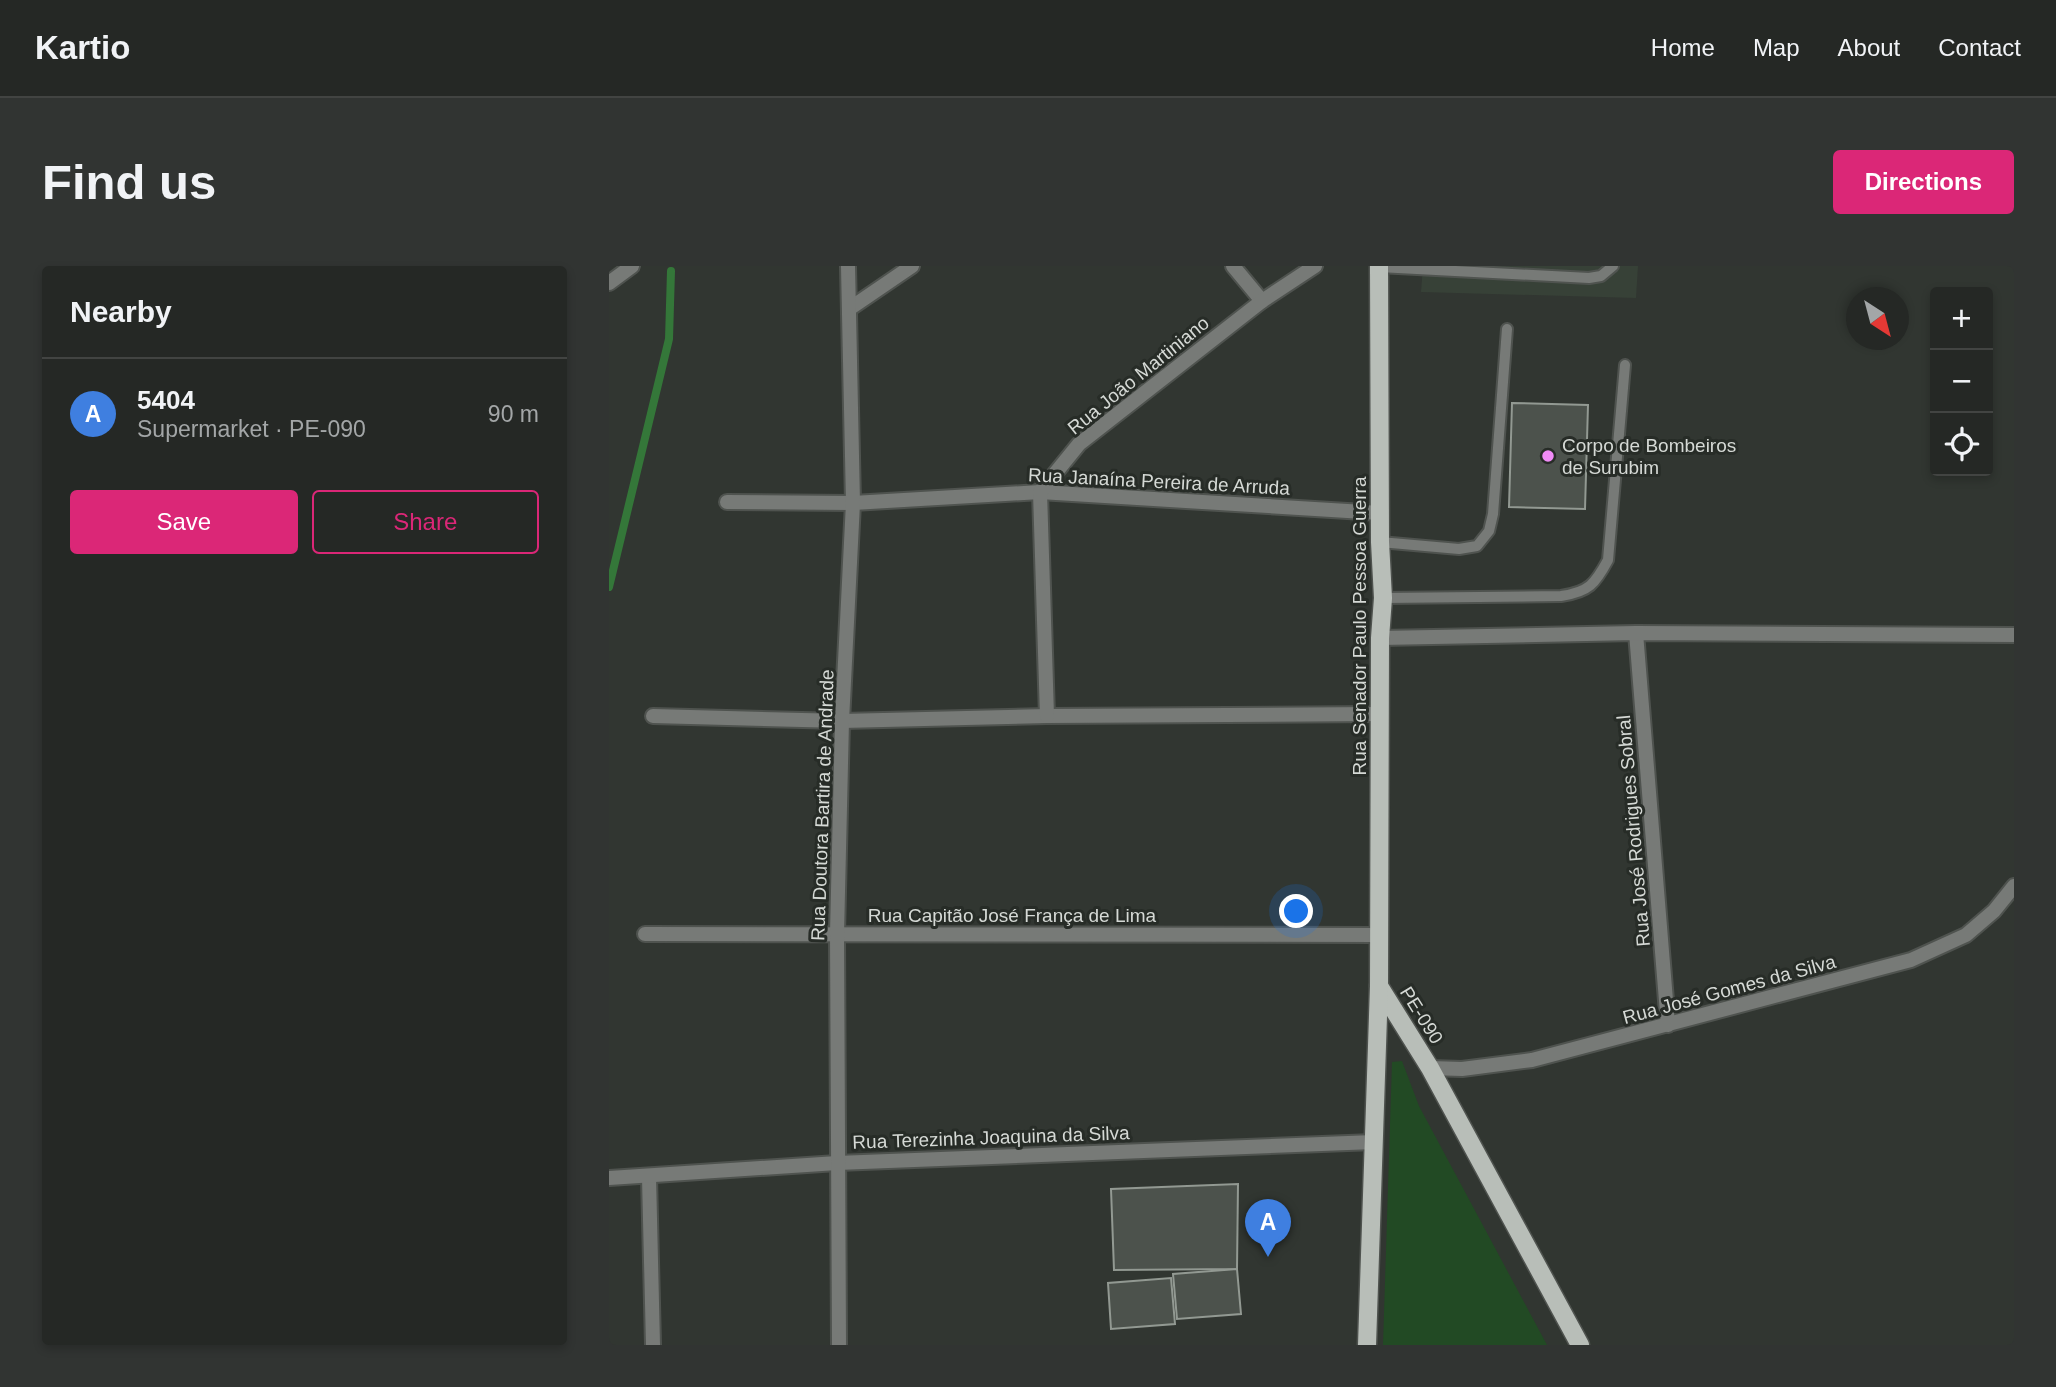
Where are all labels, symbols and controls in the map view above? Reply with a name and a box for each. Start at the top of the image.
text: Kartio [35,29,130,66]
text: Home [1651,34,1715,61]
text: Map [1753,34,1800,61]
text: About [1838,34,1900,61]
text: Contact [1938,34,2021,61]
button: Directions [1833,150,2014,214]
text: Find us [42,155,216,209]
north arrow [1846,287,1909,350]
map controls [1930,287,1993,476]
button: + [1930,287,1993,350]
text: Nearby [70,295,172,328]
street label: Rua João Martiniano [1064,312,1213,439]
button: − [1930,350,1993,413]
text: 5404 [137,385,195,415]
text: A [85,401,101,427]
text: 90 m [488,401,539,427]
button: locate [1930,413,1993,476]
text: Supermarket · PE-090 [137,416,366,442]
place label: Corpo de Bombeiros de Surubim [1562,435,1736,478]
marker: Corpo de Bombeiros de Surubim [1540,448,1556,464]
street label: Rua Janaína Pereira de Arruda [1028,464,1291,499]
street label: Rua Senador Paulo Pessoa Guerra [1349,476,1370,775]
button: Save [70,490,298,554]
button: Share [312,490,539,554]
street label: Rua Doutora Bartira de Andrade [807,669,838,941]
street label: Rua José Rodrigues Sobral [1613,714,1654,948]
your location [1279,894,1313,928]
street label: Rua Capitão José França de Lima [868,905,1157,926]
street label: Rua José Gomes da Silva [1620,951,1838,1028]
street label: PE-090 [1396,983,1447,1048]
street label: Rua Terezinha Joaquina da Silva [852,1122,1130,1153]
pin: A [1245,1199,1291,1257]

